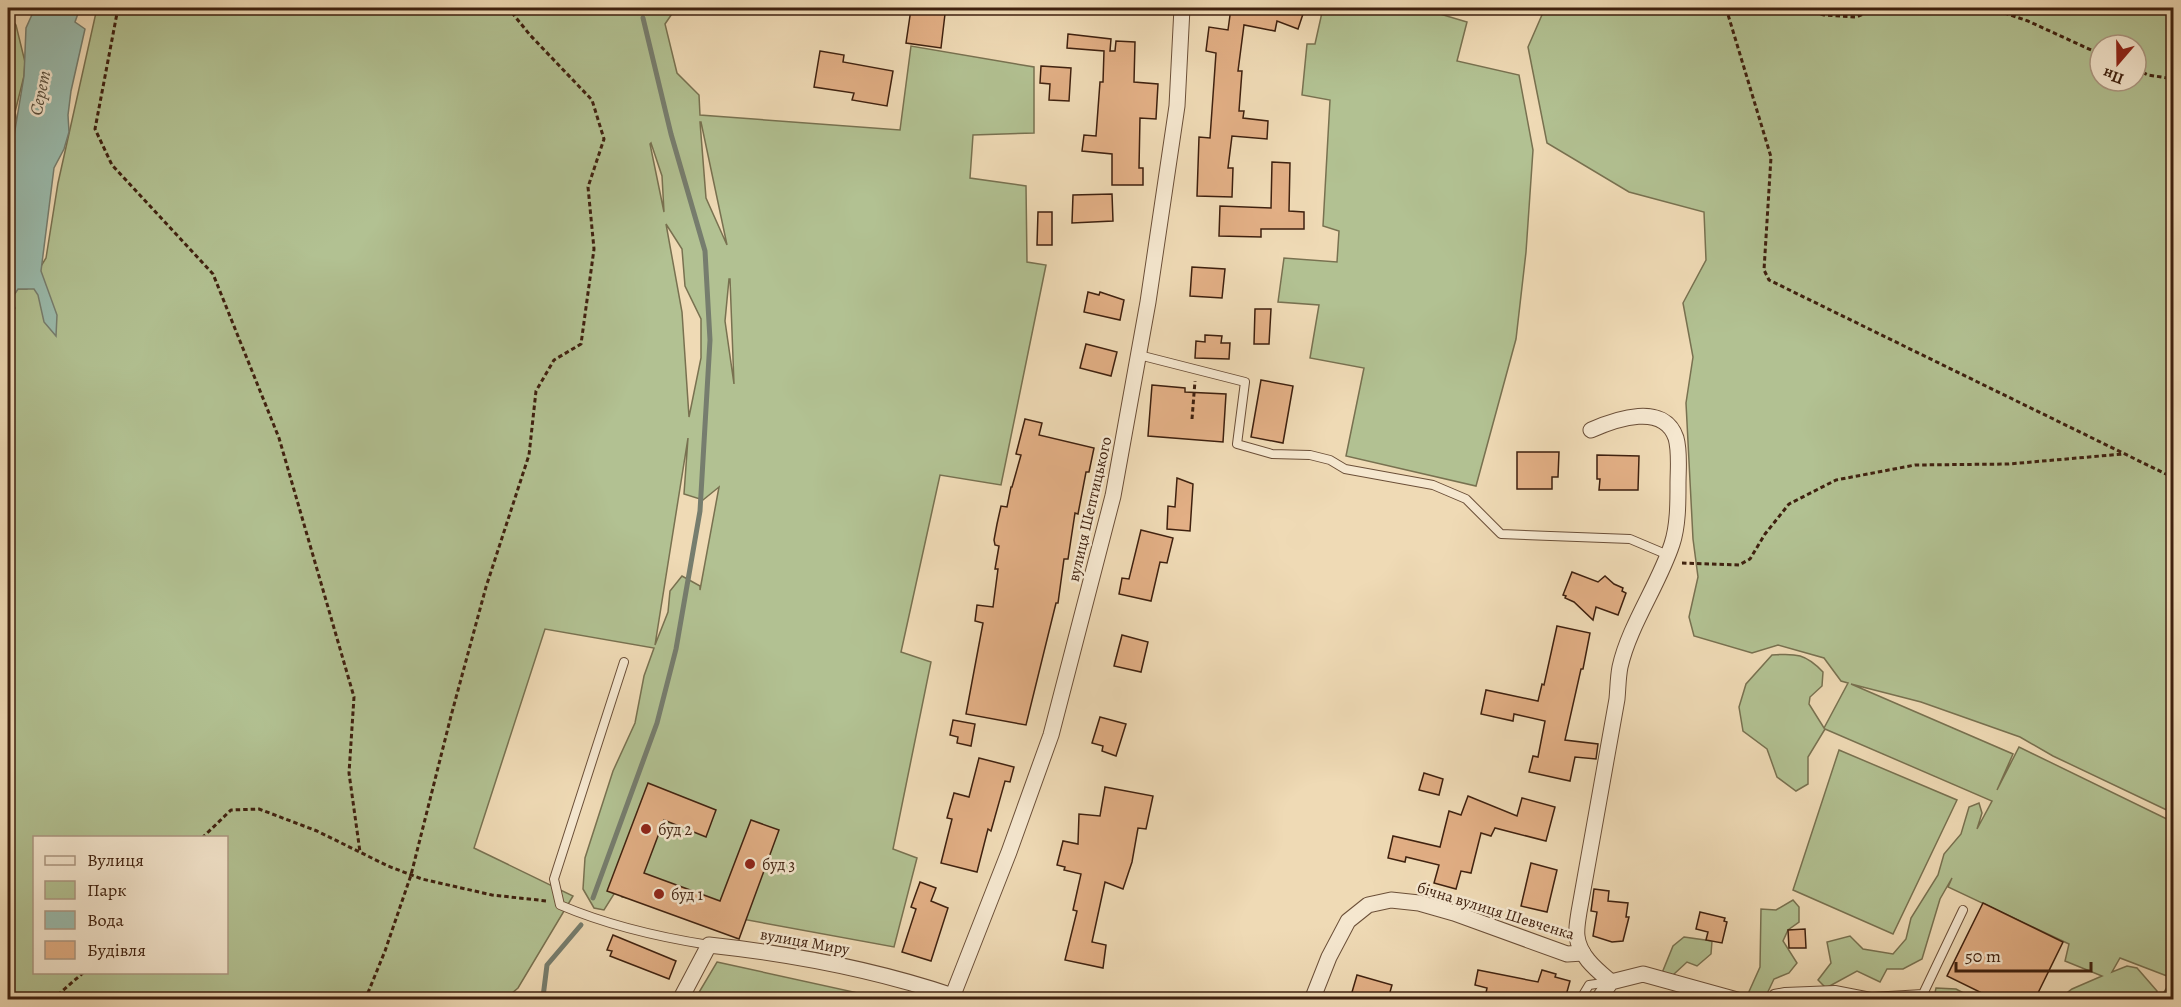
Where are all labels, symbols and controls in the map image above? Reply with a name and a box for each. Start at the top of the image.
north arrow [2088,33,2148,93]
text: Пн [2100,62,2127,90]
water label: Серет [24,68,56,118]
street label: вулиця Шептицького [1063,435,1117,584]
place label: буд 2 [658,819,692,841]
marker: буд 2 [639,822,653,836]
legend [33,836,228,974]
text: Вулиця [87,848,144,872]
place label: буд 3 [762,854,795,876]
marker: буд 3 [743,857,757,871]
street label: бічна вулиця Шевченка [1414,877,1578,946]
text: Парк [87,878,127,902]
place label: буд 1 [671,884,703,906]
marker: буд 1 [652,887,666,901]
text: Вода [87,908,125,932]
street label: вулиця Миру [759,923,852,961]
scale bar [1956,935,2091,973]
text: Будівля [87,938,146,962]
text: 50 m [1965,944,2001,968]

